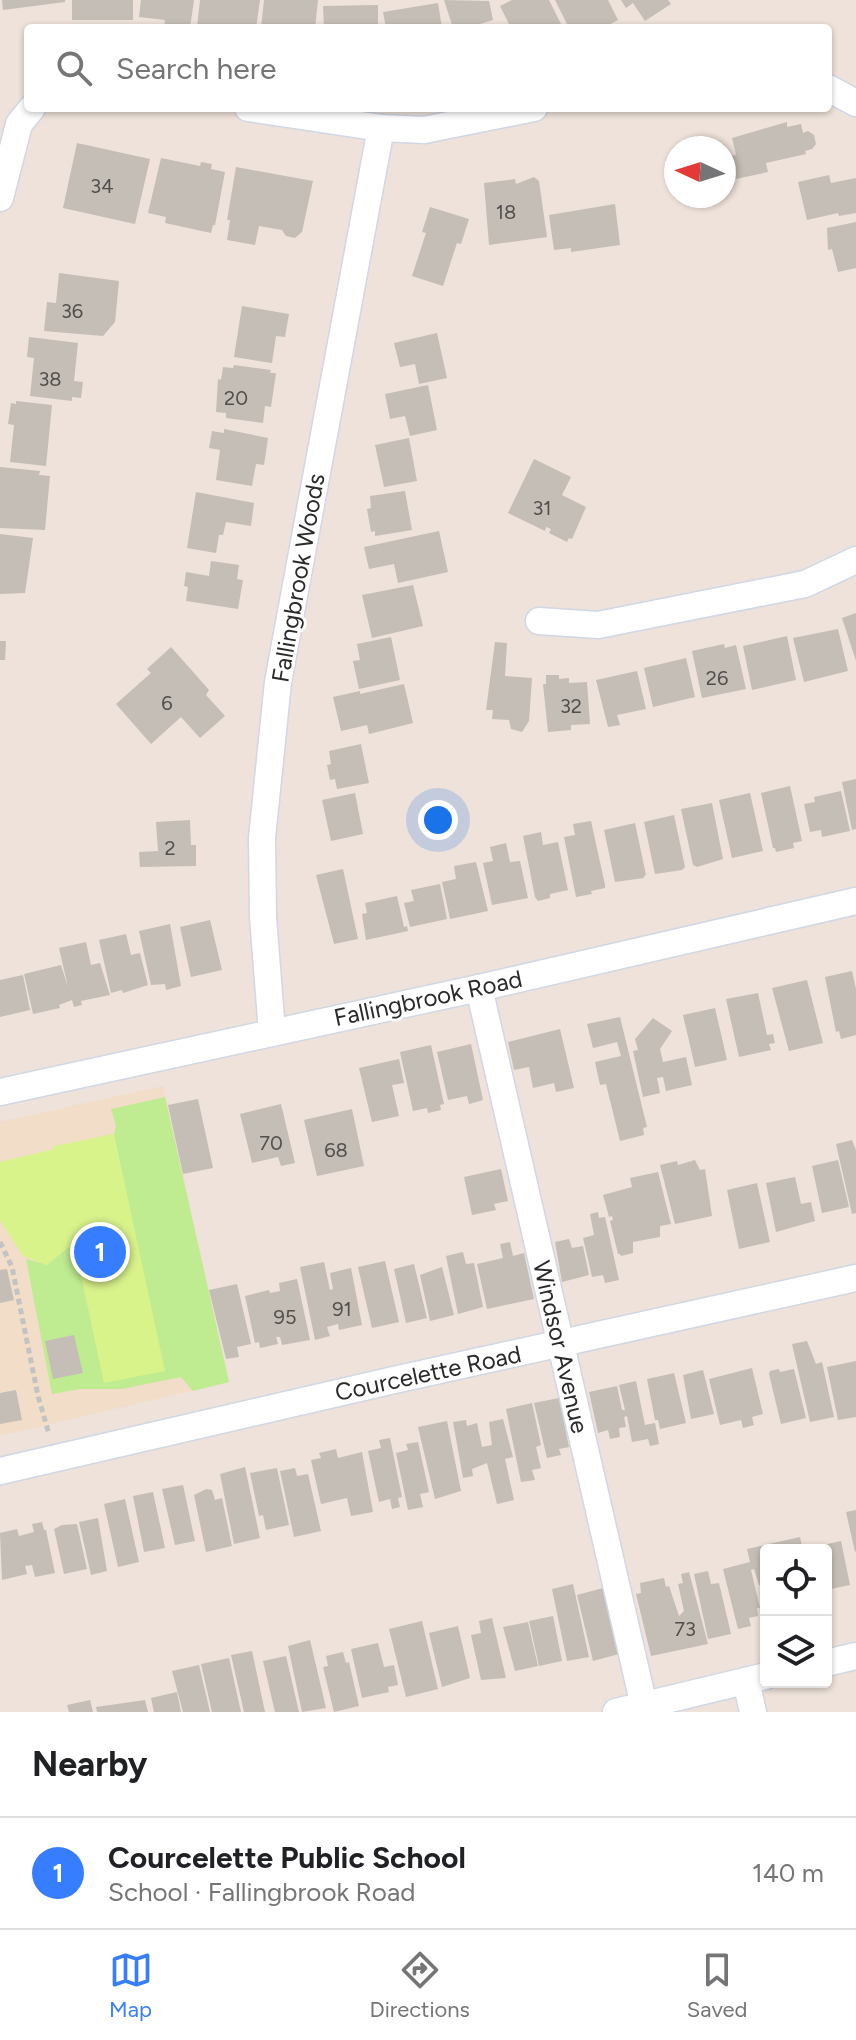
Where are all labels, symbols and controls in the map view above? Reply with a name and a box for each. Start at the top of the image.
search box [24,24,832,112]
icon: search [52,46,96,90]
text: Search here [116,50,276,87]
north arrow [664,136,736,208]
house number: 34 [90,174,114,198]
house number: 18 [496,200,516,224]
house number: 36 [61,299,83,323]
house number: 38 [38,367,62,391]
house number: 20 [224,386,248,410]
street label: Fallingbrook Woods [265,471,331,685]
house number: 31 [532,496,552,520]
house number: 26 [706,666,728,690]
house number: 6 [161,691,173,715]
house number: 32 [560,694,582,718]
your location [418,800,458,840]
house number: 2 [164,836,176,860]
street label: Fallingbrook Road [331,964,525,1032]
house number: 70 [259,1131,283,1155]
house number: 68 [324,1138,348,1162]
pin: 1 [74,1222,126,1282]
street label: Windsor Avenue [527,1258,595,1436]
house number: 91 [332,1297,352,1321]
house number: 95 [274,1305,296,1329]
street label: Courcelette Road [332,1339,524,1407]
map controls [760,1544,832,1688]
button: locate [760,1544,832,1616]
button: layers [760,1616,832,1688]
house number: 73 [674,1617,696,1641]
text: Nearby [32,1744,147,1785]
text: Courcelette Public School [108,1839,466,1876]
text: 1 [53,1857,63,1889]
text: 140 m [752,1857,824,1889]
text: School · Fallingbrook Road [108,1876,415,1908]
tab: Map [109,1948,153,2023]
tab: Directions [370,1948,470,2023]
tab: Saved [687,1948,747,2023]

